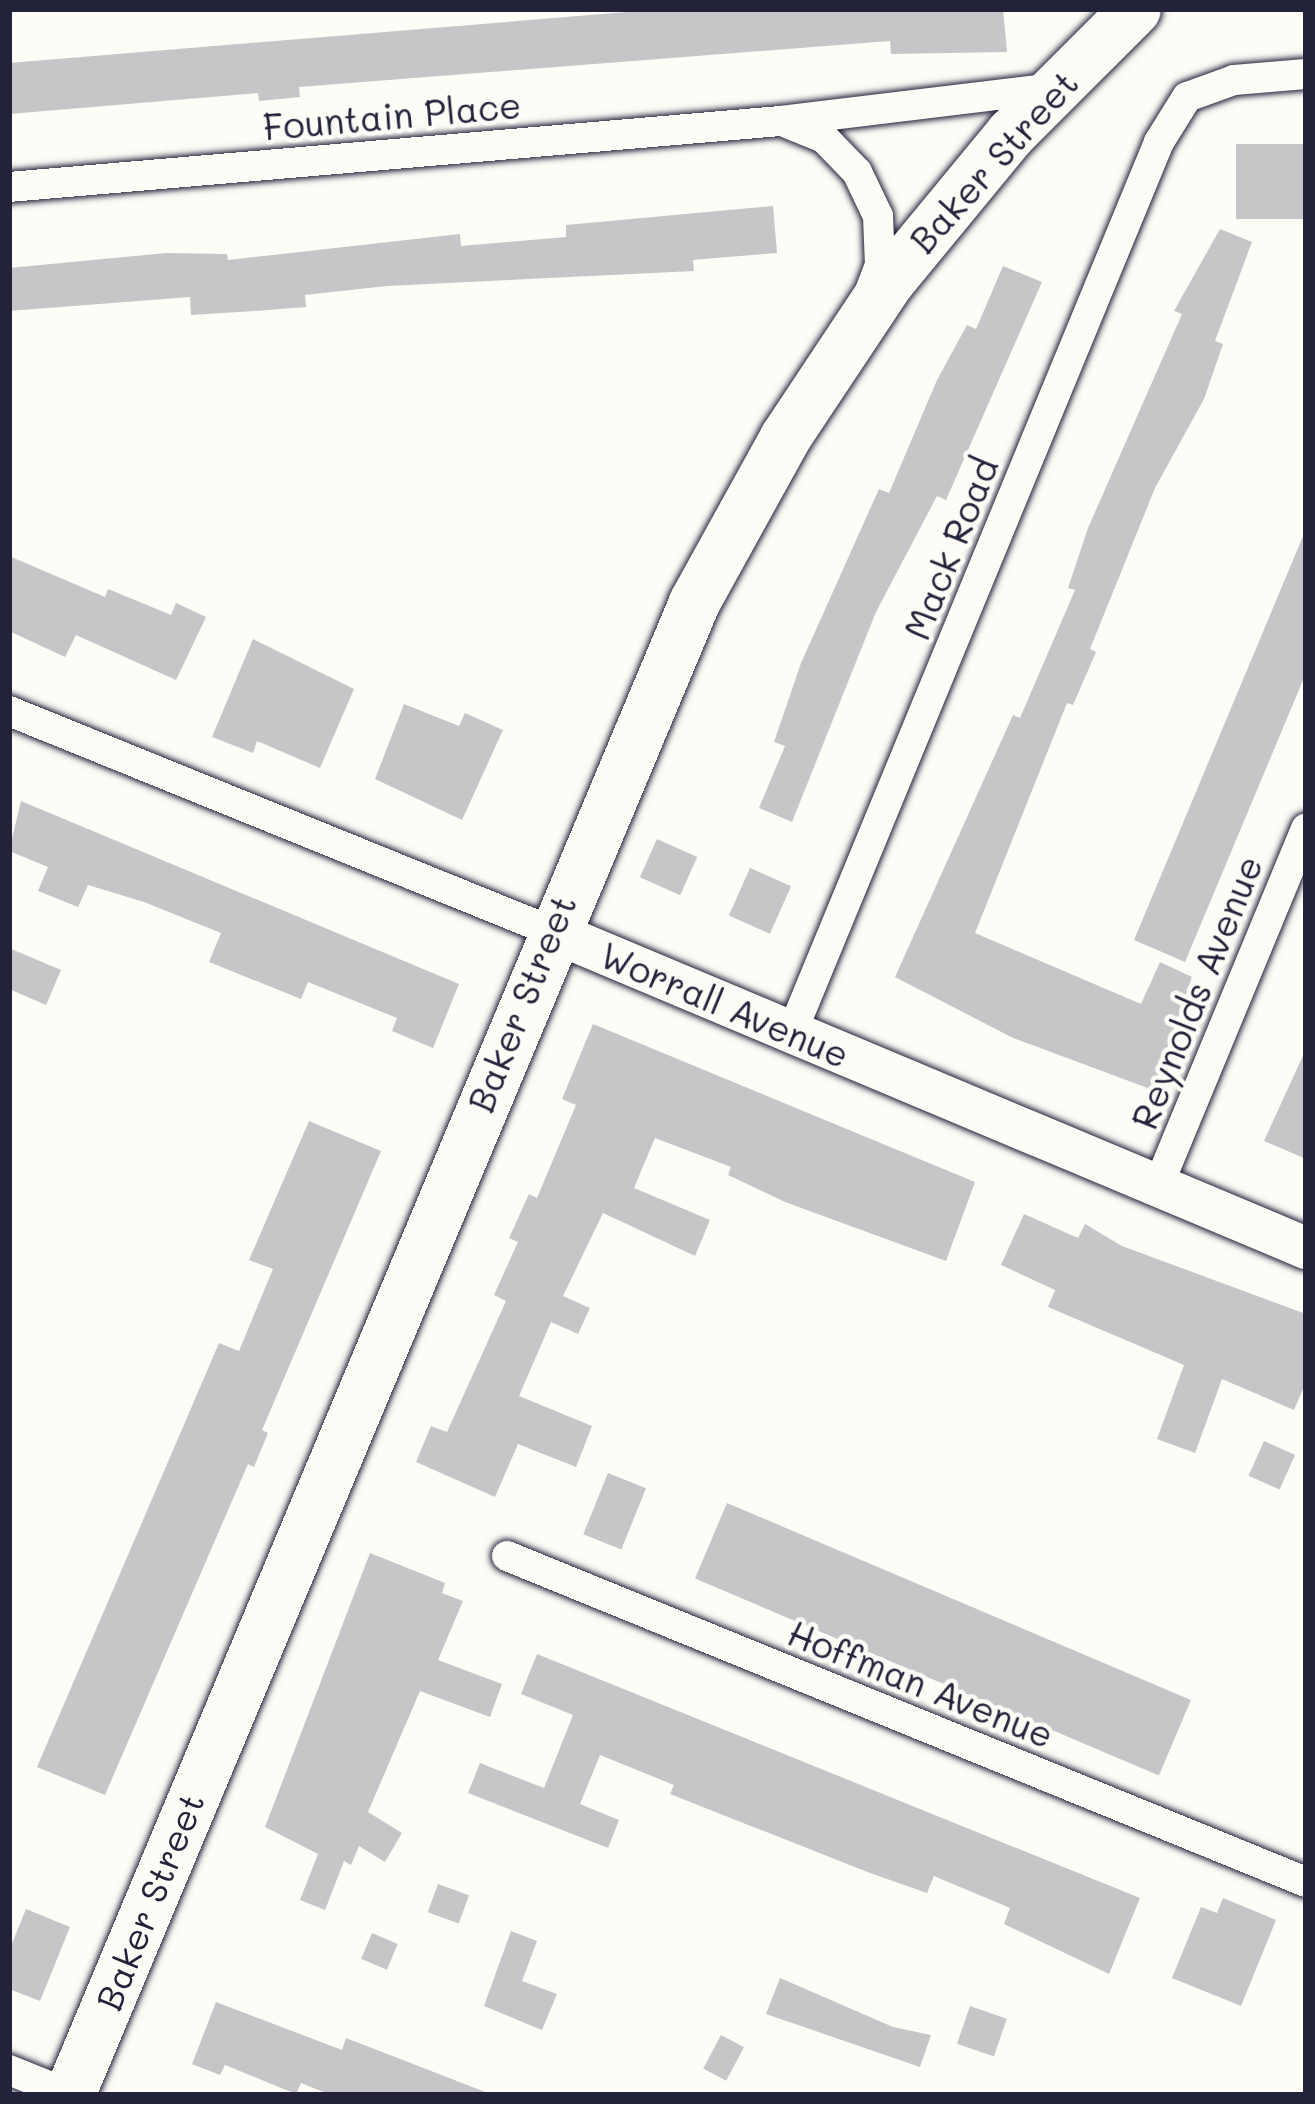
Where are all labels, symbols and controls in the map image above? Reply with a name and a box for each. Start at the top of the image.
street label: Baker Street [900,61,1086,261]
street label: Fountain Place [261,82,523,148]
street label: Mack Road [894,451,1006,645]
street label: Reynolds Avenue [1121,849,1271,1135]
street label: Baker Street [458,888,584,1118]
street label: Worrall Avenue [594,932,856,1076]
street label: Hoffman Avenue [782,1610,1060,1756]
street label: Baker Street [86,1786,212,2016]

